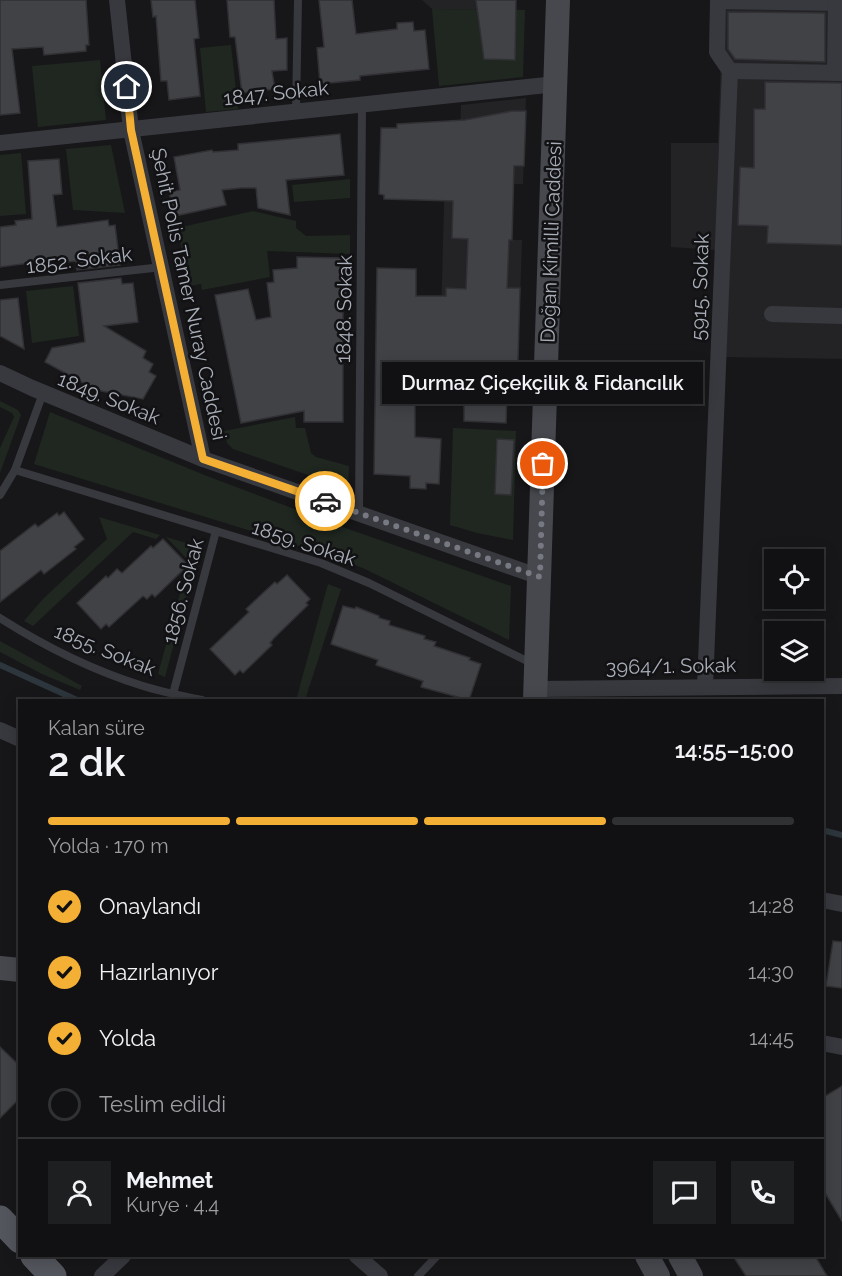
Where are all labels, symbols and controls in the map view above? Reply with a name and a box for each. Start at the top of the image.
pin [101,61,152,112]
icon: home [110,70,143,103]
street label: 1847. Sokak [222,76,330,110]
street label: Doğan Kimilli Caddesi [535,141,567,343]
street label: Şehit Polis Tamer Nuray Caddesi [146,146,232,442]
street label: 5915. Sokak [686,233,714,341]
street label: 1852. Sokak [25,242,134,278]
street label: 1848. Sokak [331,254,357,363]
callout: Durmaz Çiçekçilik & Fidancılık [382,362,704,404]
street label: 1849. Sokak [54,367,164,430]
text: Durmaz Çiçekçilik & Fidancılık [401,371,684,395]
pin [517,438,568,489]
icon: bag [526,447,559,480]
courier [295,471,355,531]
icon: car [309,485,342,518]
street label: 1859. Sokak [249,515,359,571]
street label: 1856. Sokak [157,535,209,646]
map controls [764,549,824,681]
button: locate [764,549,824,609]
street label: 1855. Sokak [51,619,160,681]
button: layers [764,621,824,681]
street label: 3964/1. Sokak [606,653,737,679]
text: Kalan süre [48,716,145,740]
text: 14:55–15:00 [675,737,794,763]
text: 2 dk [48,739,125,785]
text: Yolda · 170 m [48,834,169,858]
icon: check [48,890,81,923]
text: Onaylandı [99,893,201,919]
text: 14:28 [748,894,794,918]
icon: check [48,956,81,989]
text: Hazırlanıyor [99,959,218,985]
text: 14:30 [748,960,794,984]
icon: check [48,1022,81,1055]
text: Yolda [99,1025,156,1051]
text: 14:45 [749,1026,794,1050]
text: Teslim edildi [99,1091,226,1117]
button: person [48,1161,111,1224]
button: chat [653,1161,716,1224]
button: phone [731,1161,794,1224]
text: Mehmet [126,1167,213,1193]
text: Kurye · 4.4 [126,1193,219,1217]

